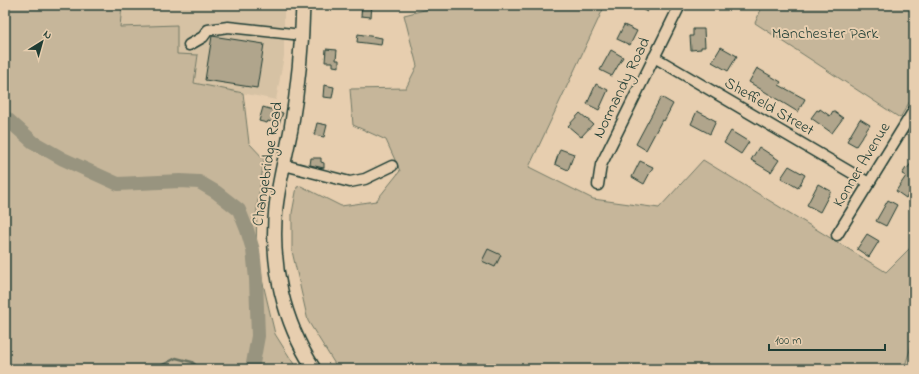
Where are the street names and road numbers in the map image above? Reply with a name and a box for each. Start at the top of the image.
street label: Normandy Road [587,33,657,143]
street label: Sheffield Street [719,71,819,143]
street label: Changebridge Road [246,100,290,228]
street label: Konner Avenue [827,117,897,212]

